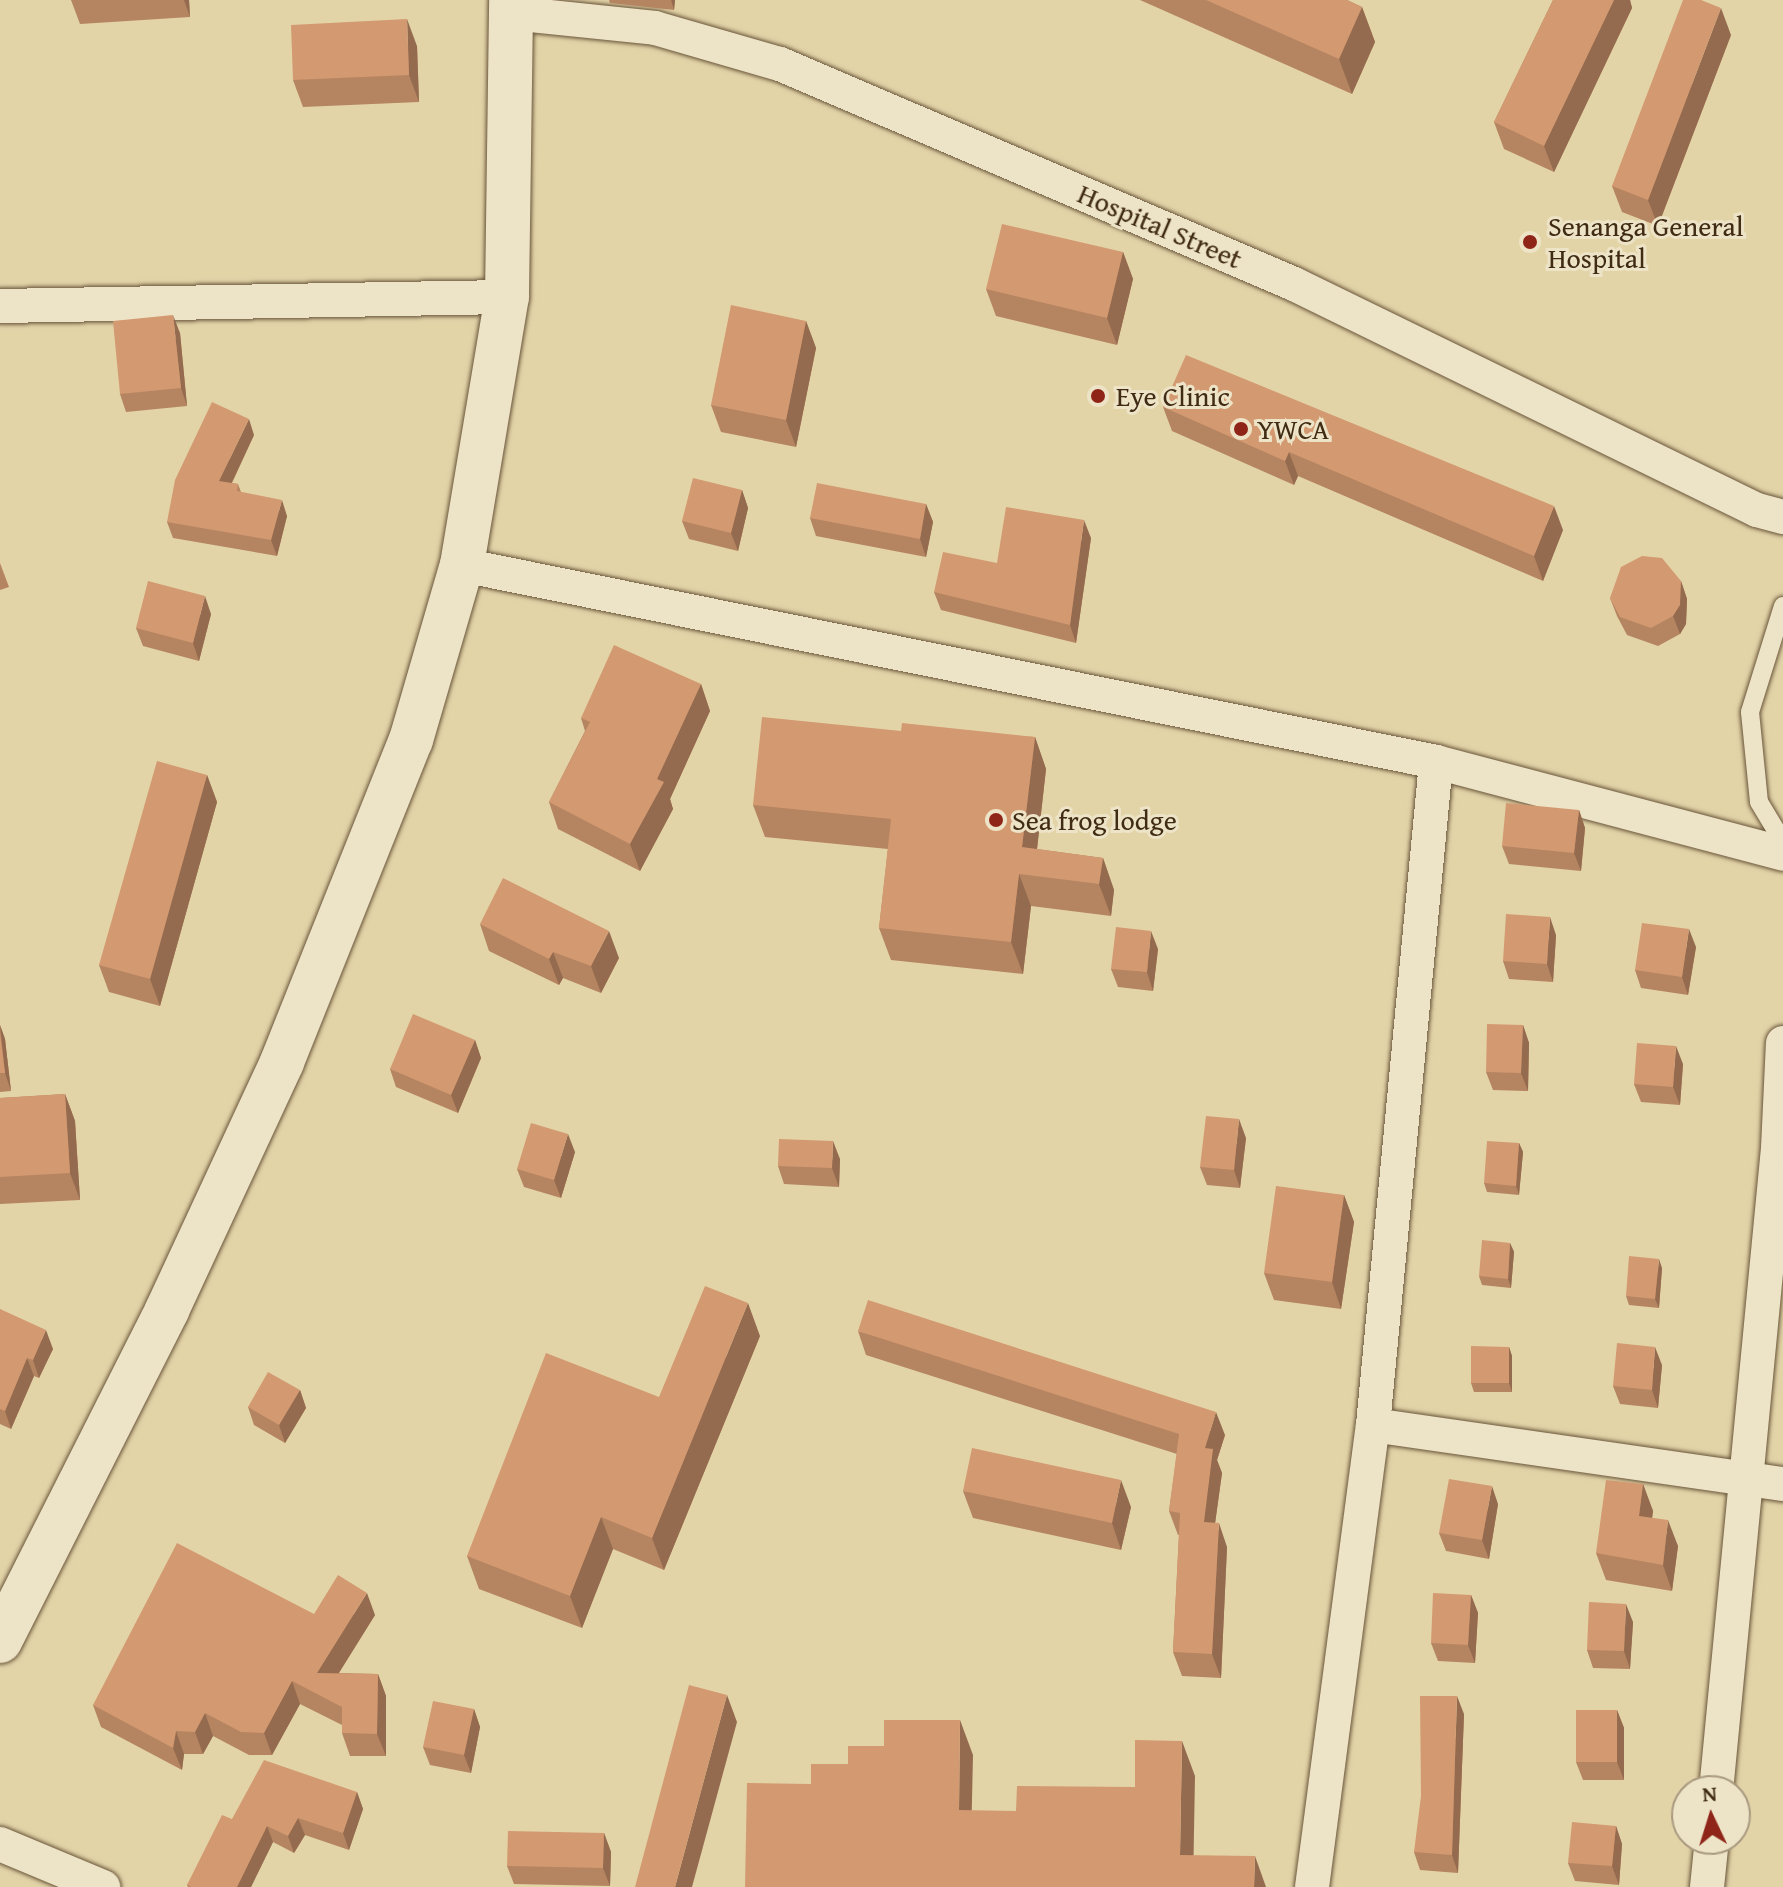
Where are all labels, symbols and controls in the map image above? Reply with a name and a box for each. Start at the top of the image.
street label: Hospital Street [1073,176,1247,276]
place label: Senanga General Hospital [1548,209,1744,275]
marker: Senanga General Hospital [1519,231,1541,253]
place label: Eye Clinic [1116,379,1230,413]
marker: Eye Clinic [1087,385,1109,407]
place label: YWCA [1257,412,1329,446]
marker: YWCA [1232,420,1250,438]
place label: Sea frog lodge [1012,803,1177,837]
marker: Sea frog lodge [987,811,1005,829]
north arrow [1671,1775,1751,1855]
text: N [1701,1777,1718,1810]

